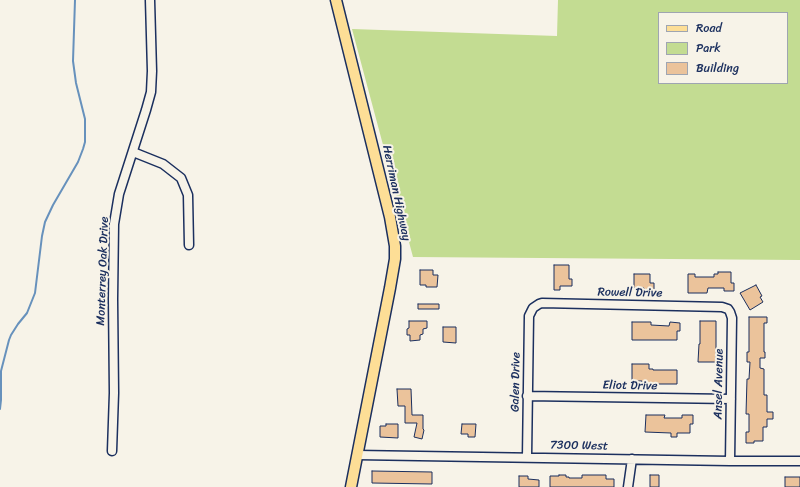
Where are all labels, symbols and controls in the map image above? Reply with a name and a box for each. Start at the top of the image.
legend [658,12,788,84]
text: Road [696,17,722,39]
text: Park [696,37,721,59]
text: Building [696,57,739,79]
street label: Herriman Highway [379,144,413,242]
street label: Monterrey Oak Drive [94,216,112,326]
street label: Rowell Drive [597,285,663,301]
street label: Ansel Avenue [711,348,727,420]
street label: Galen Drive [508,352,524,412]
street label: Eliot Drive [602,378,658,394]
street label: 7300 West [550,438,608,454]

